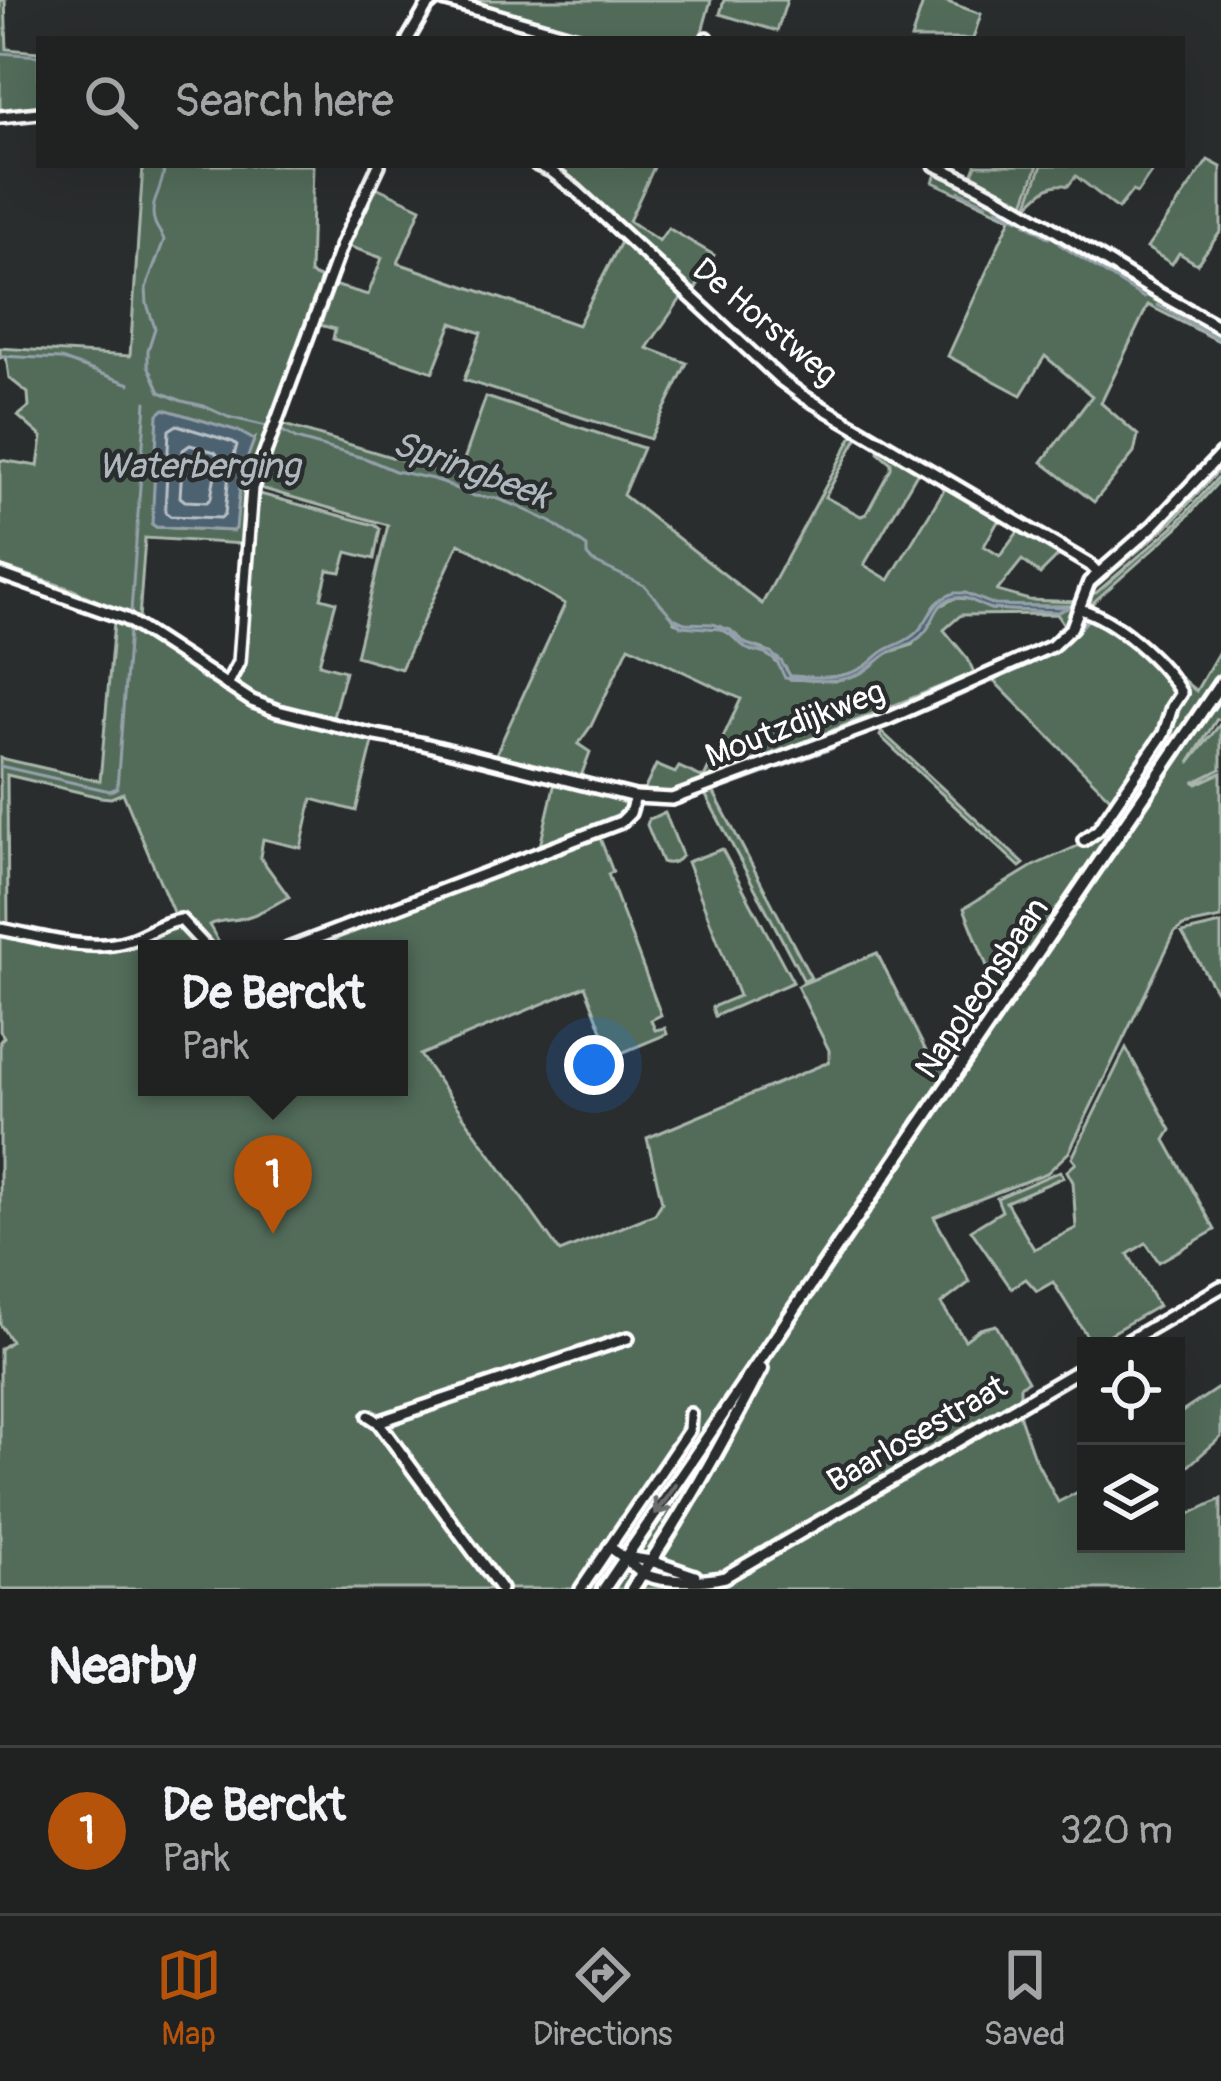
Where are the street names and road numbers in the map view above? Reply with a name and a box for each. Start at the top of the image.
street label: De Horstweg [684,249,846,395]
street label: Moutzdijkweg [700,671,890,777]
street label: Napoleonsbaan [906,890,1058,1086]
street label: Baarlosestraat [820,1366,1015,1502]

